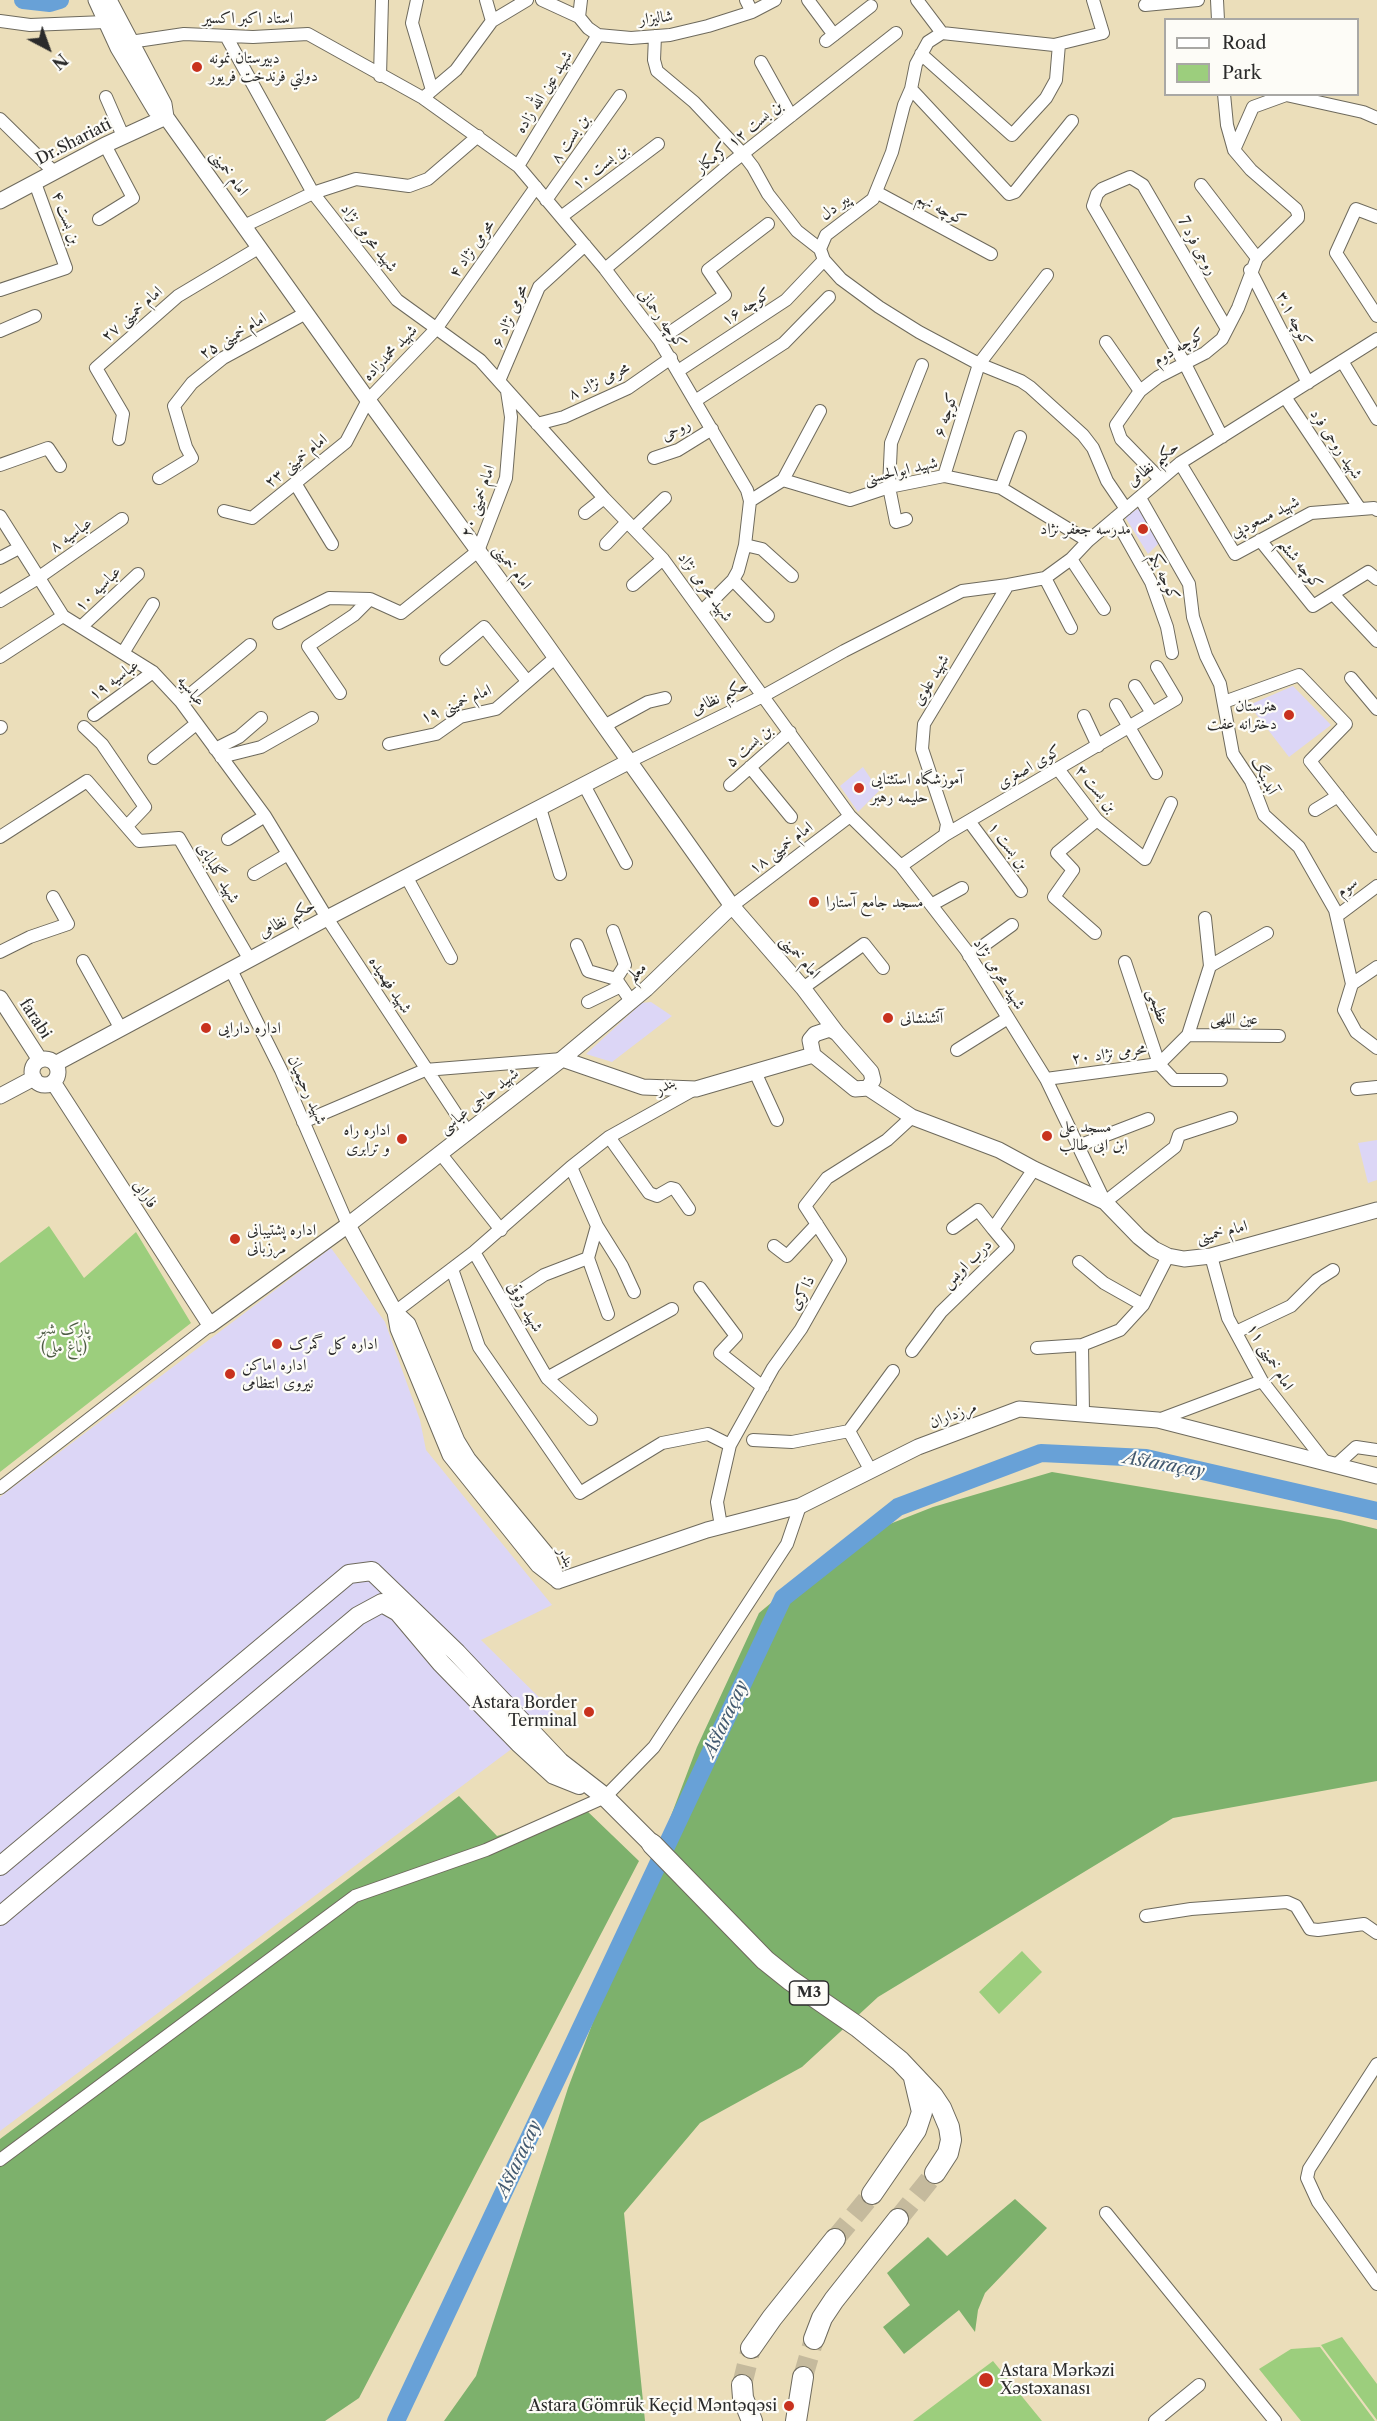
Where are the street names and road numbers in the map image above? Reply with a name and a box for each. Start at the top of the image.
street label: شالیزار [638,7,674,29]
street label: استاد اکبر اکسیر [203,8,293,28]
street label: شهید عین الله زاده [511,47,577,137]
street label: بن بست ۱۲ کرمکار [692,96,786,178]
street label: بن بست ۸ [546,111,594,167]
street label: Dr.Shariati [33,115,115,169]
street label: بن بست ۱۰ [568,140,632,194]
street label: امام خمینی [206,146,252,200]
street label: کوچه نهم [913,188,969,230]
street label: بن بست ۴ [48,189,84,247]
street label: پیر دل [816,189,854,225]
street label: شهید محرمی نژاد [336,200,402,276]
street label: روحی فرد 7 [1173,213,1221,279]
street label: محرمی نژاد ۴ [445,216,499,282]
street label: امام خمینی ۲۷ [97,282,167,346]
street label: محرمی نژاد ۶ [488,282,532,350]
street label: کوچه ۱۶ [718,284,774,330]
street label: کوچه رحمانی [634,285,690,353]
street label: کوچه ۳.۱ [1272,288,1316,350]
street label: امام خمینی ۲۵ [196,308,270,364]
street label: شهید محمدزاده [359,321,421,385]
street label: کوچه دوم [1150,324,1208,370]
street label: محرمی نژاد ۸ [565,358,633,404]
street label: کوچه ۶ [930,390,962,440]
street label: شهید روحی فرد [1306,405,1366,483]
street label: روحی [658,415,694,445]
street label: امام خمینی ۲۳ [261,430,331,492]
street label: حکیم نظامی [1123,437,1183,491]
street label: شهید ابوالحسنی [862,453,940,489]
street label: امام خمینی ۲۰ [457,462,499,540]
street label: شهید مسعودپی [1227,492,1303,542]
street label: عباسیه ۸ [46,513,96,557]
street label: کوچه ششم [1274,535,1326,593]
street label: امام خمینی [489,540,535,594]
street label: شهید محرمی نژاد [673,549,737,625]
street label: کوچه یکم [1145,550,1183,604]
street label: عباسیه ۱۰ [71,562,125,616]
street label: شهید علوی [908,651,954,709]
street label: عباسیه ۱۹ [85,655,143,705]
street label: عباسیه [173,672,209,710]
street label: حکیم نظامی [688,675,752,719]
street label: امام خمینی ۱۹ [418,680,494,728]
street label: بن بست ۵ [722,721,776,771]
street label: کوی اصغری [994,741,1064,793]
street label: آبدینگ [1247,754,1281,798]
street label: بن بست ۳ [1071,761,1121,817]
street label: امام خمینی ۱۸ [745,818,817,878]
street label: بن بست ۱ [984,818,1032,874]
street label: شهید گلبابای [192,839,244,907]
street label: سوم [1333,873,1361,901]
street label: حکیم نظامی [255,896,319,942]
street label: امام خمینی [776,931,824,983]
street label: شهید محرمی نژاد [969,935,1029,1013]
street label: شهید فهمیده [364,953,416,1017]
street label: معلم [623,958,651,986]
street label: عظیمی [1143,986,1173,1028]
street label: farabi [15,995,55,1043]
street label: عین اللهی [1210,1009,1258,1029]
street label: محرمی نژاد ۲۰ [1070,1039,1148,1069]
street label: شهید رحیمیان [283,1053,331,1127]
street label: شهید حاجی عباسی [435,1064,523,1138]
street label: بندر [651,1073,679,1099]
street label: فارابی [129,1176,161,1212]
street label: امام خمینی [1194,1216,1250,1248]
street label: درب اویس [938,1235,996,1293]
street label: ذاکری [785,1272,819,1314]
street label: شهید وثوقی [503,1278,547,1336]
street label: امام خمینی ۱۱ [1242,1320,1298,1394]
street label: مرزداران [927,1397,979,1433]
street label: بندر [553,1544,579,1570]
road number: M3 [790,1981,828,2005]

